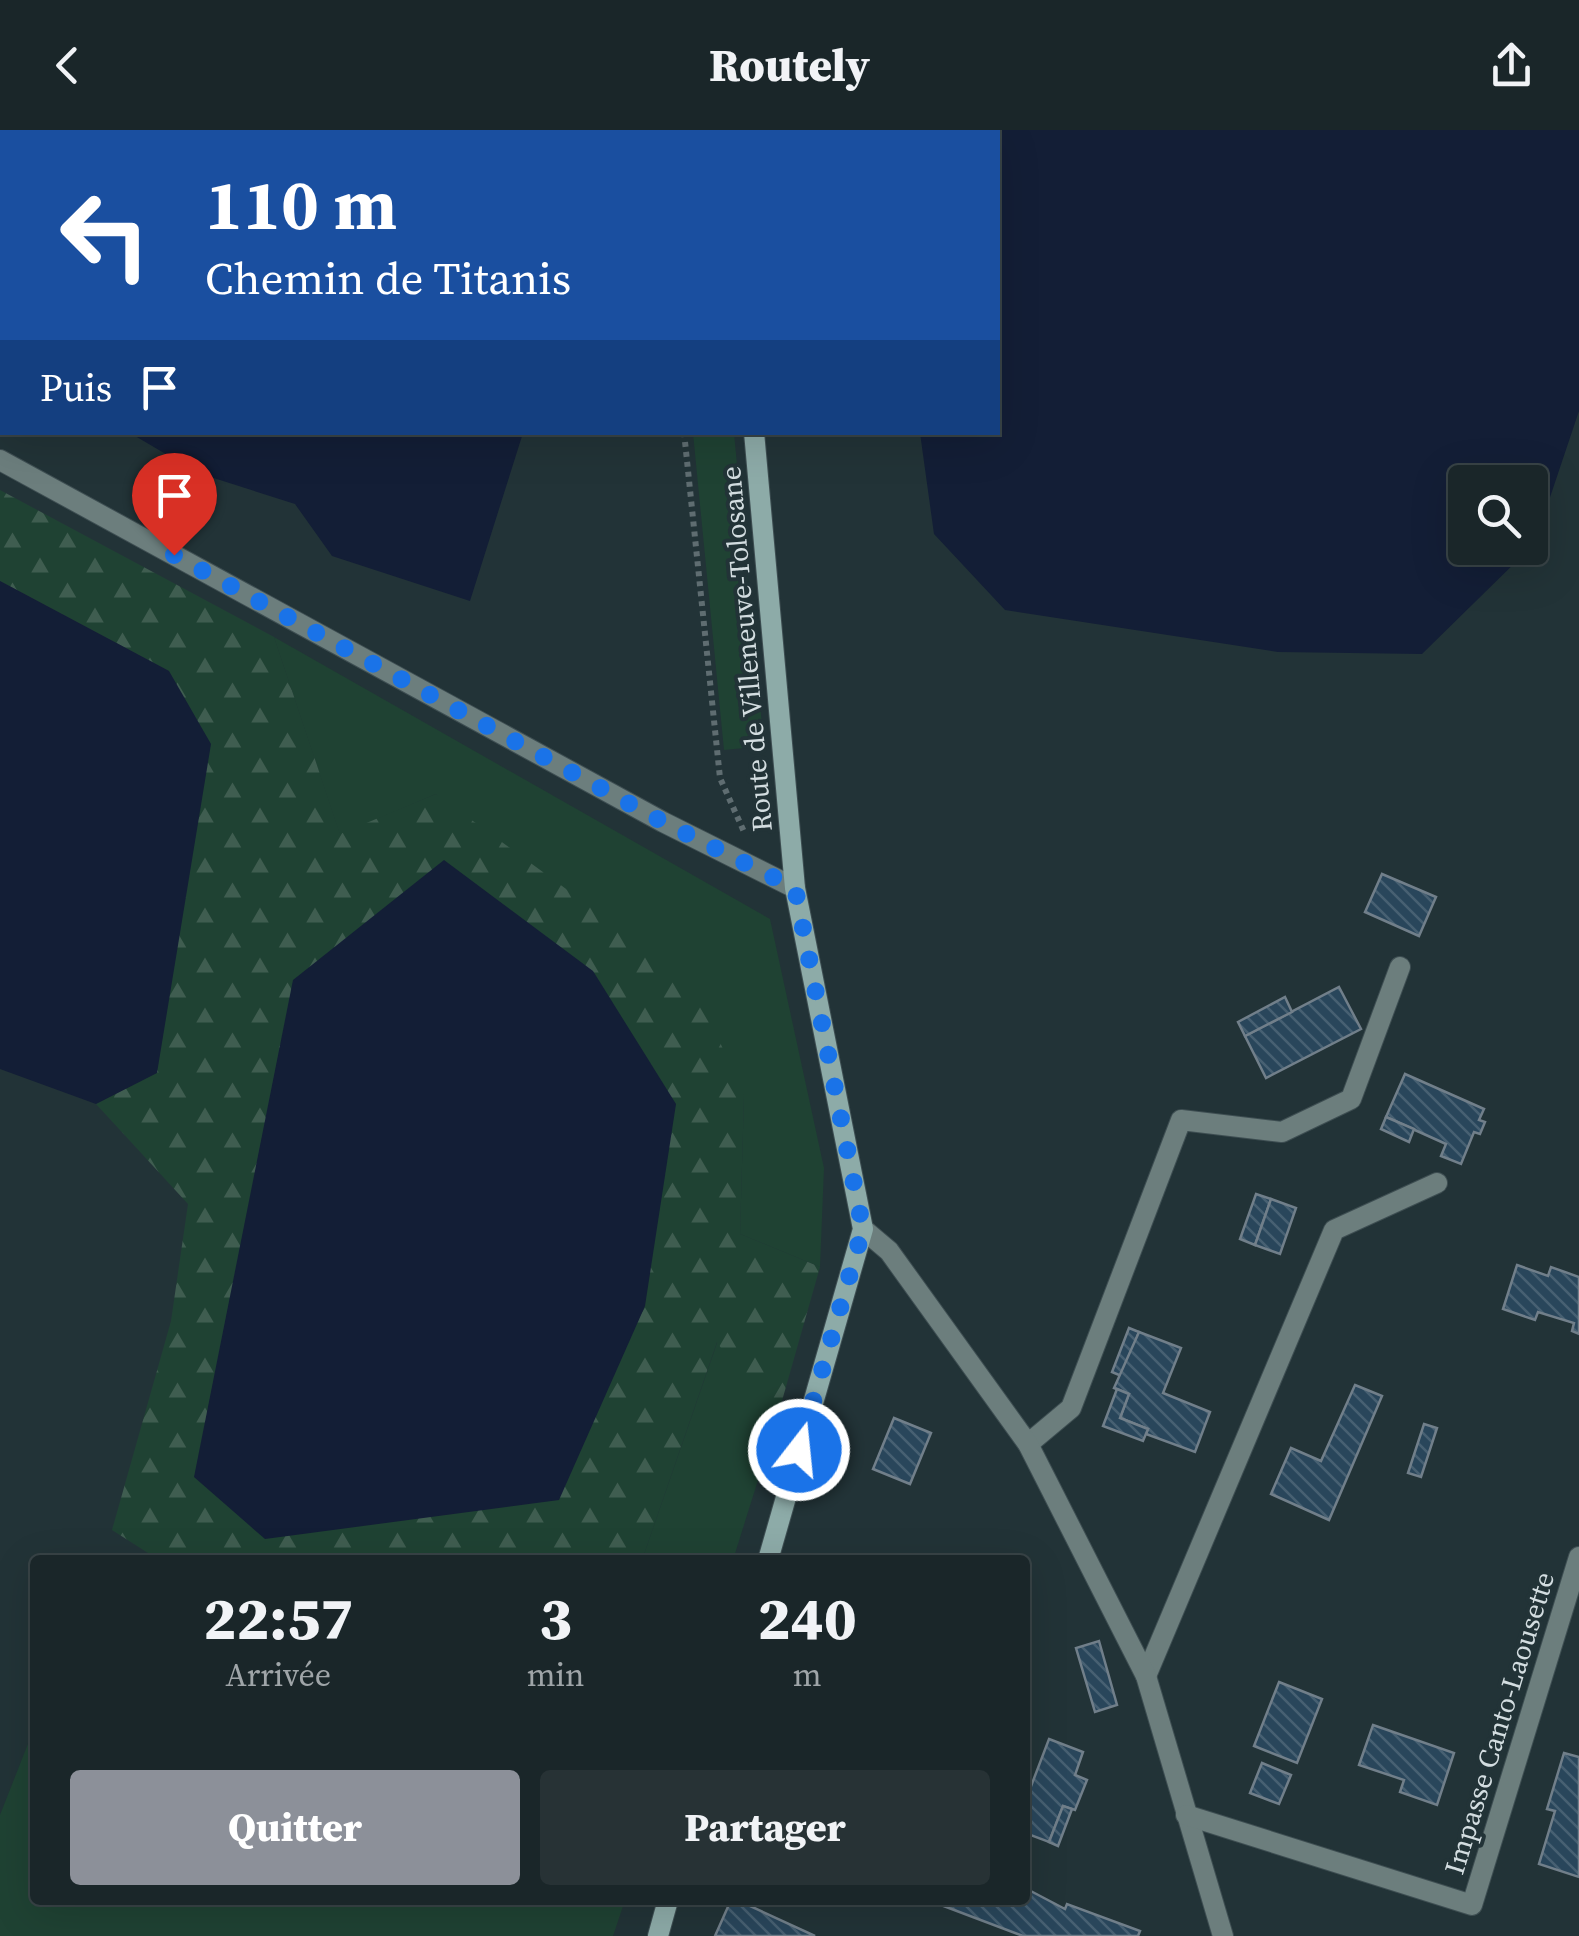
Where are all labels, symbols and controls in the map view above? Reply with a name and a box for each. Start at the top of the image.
text: Routely [709,34,870,96]
icon: back [40,38,95,93]
icon: share [1484,38,1539,93]
text: 110 m [205,156,397,252]
icon: left [40,170,170,300]
text: Chemin de Titanis [205,247,571,309]
icon: arrive [132,360,187,415]
text: Puis [40,362,112,414]
pin [132,453,217,556]
street label: Route de Villeneuve-Tolosane [711,465,781,833]
map controls [1448,465,1548,565]
button: search [1448,465,1548,565]
icon: arrive [147,468,202,523]
position arrow [747,1398,851,1502]
street label: Impasse Canto-Laousette [1435,1567,1563,1879]
text: 22:57 [203,1577,353,1659]
text: 3 [539,1577,572,1659]
text: 240 [758,1577,857,1659]
text: Arrivée [226,1653,331,1697]
text: min [527,1653,584,1697]
text: m [793,1653,822,1697]
button: Quitter [70,1770,520,1885]
button: Partager [540,1770,990,1885]

